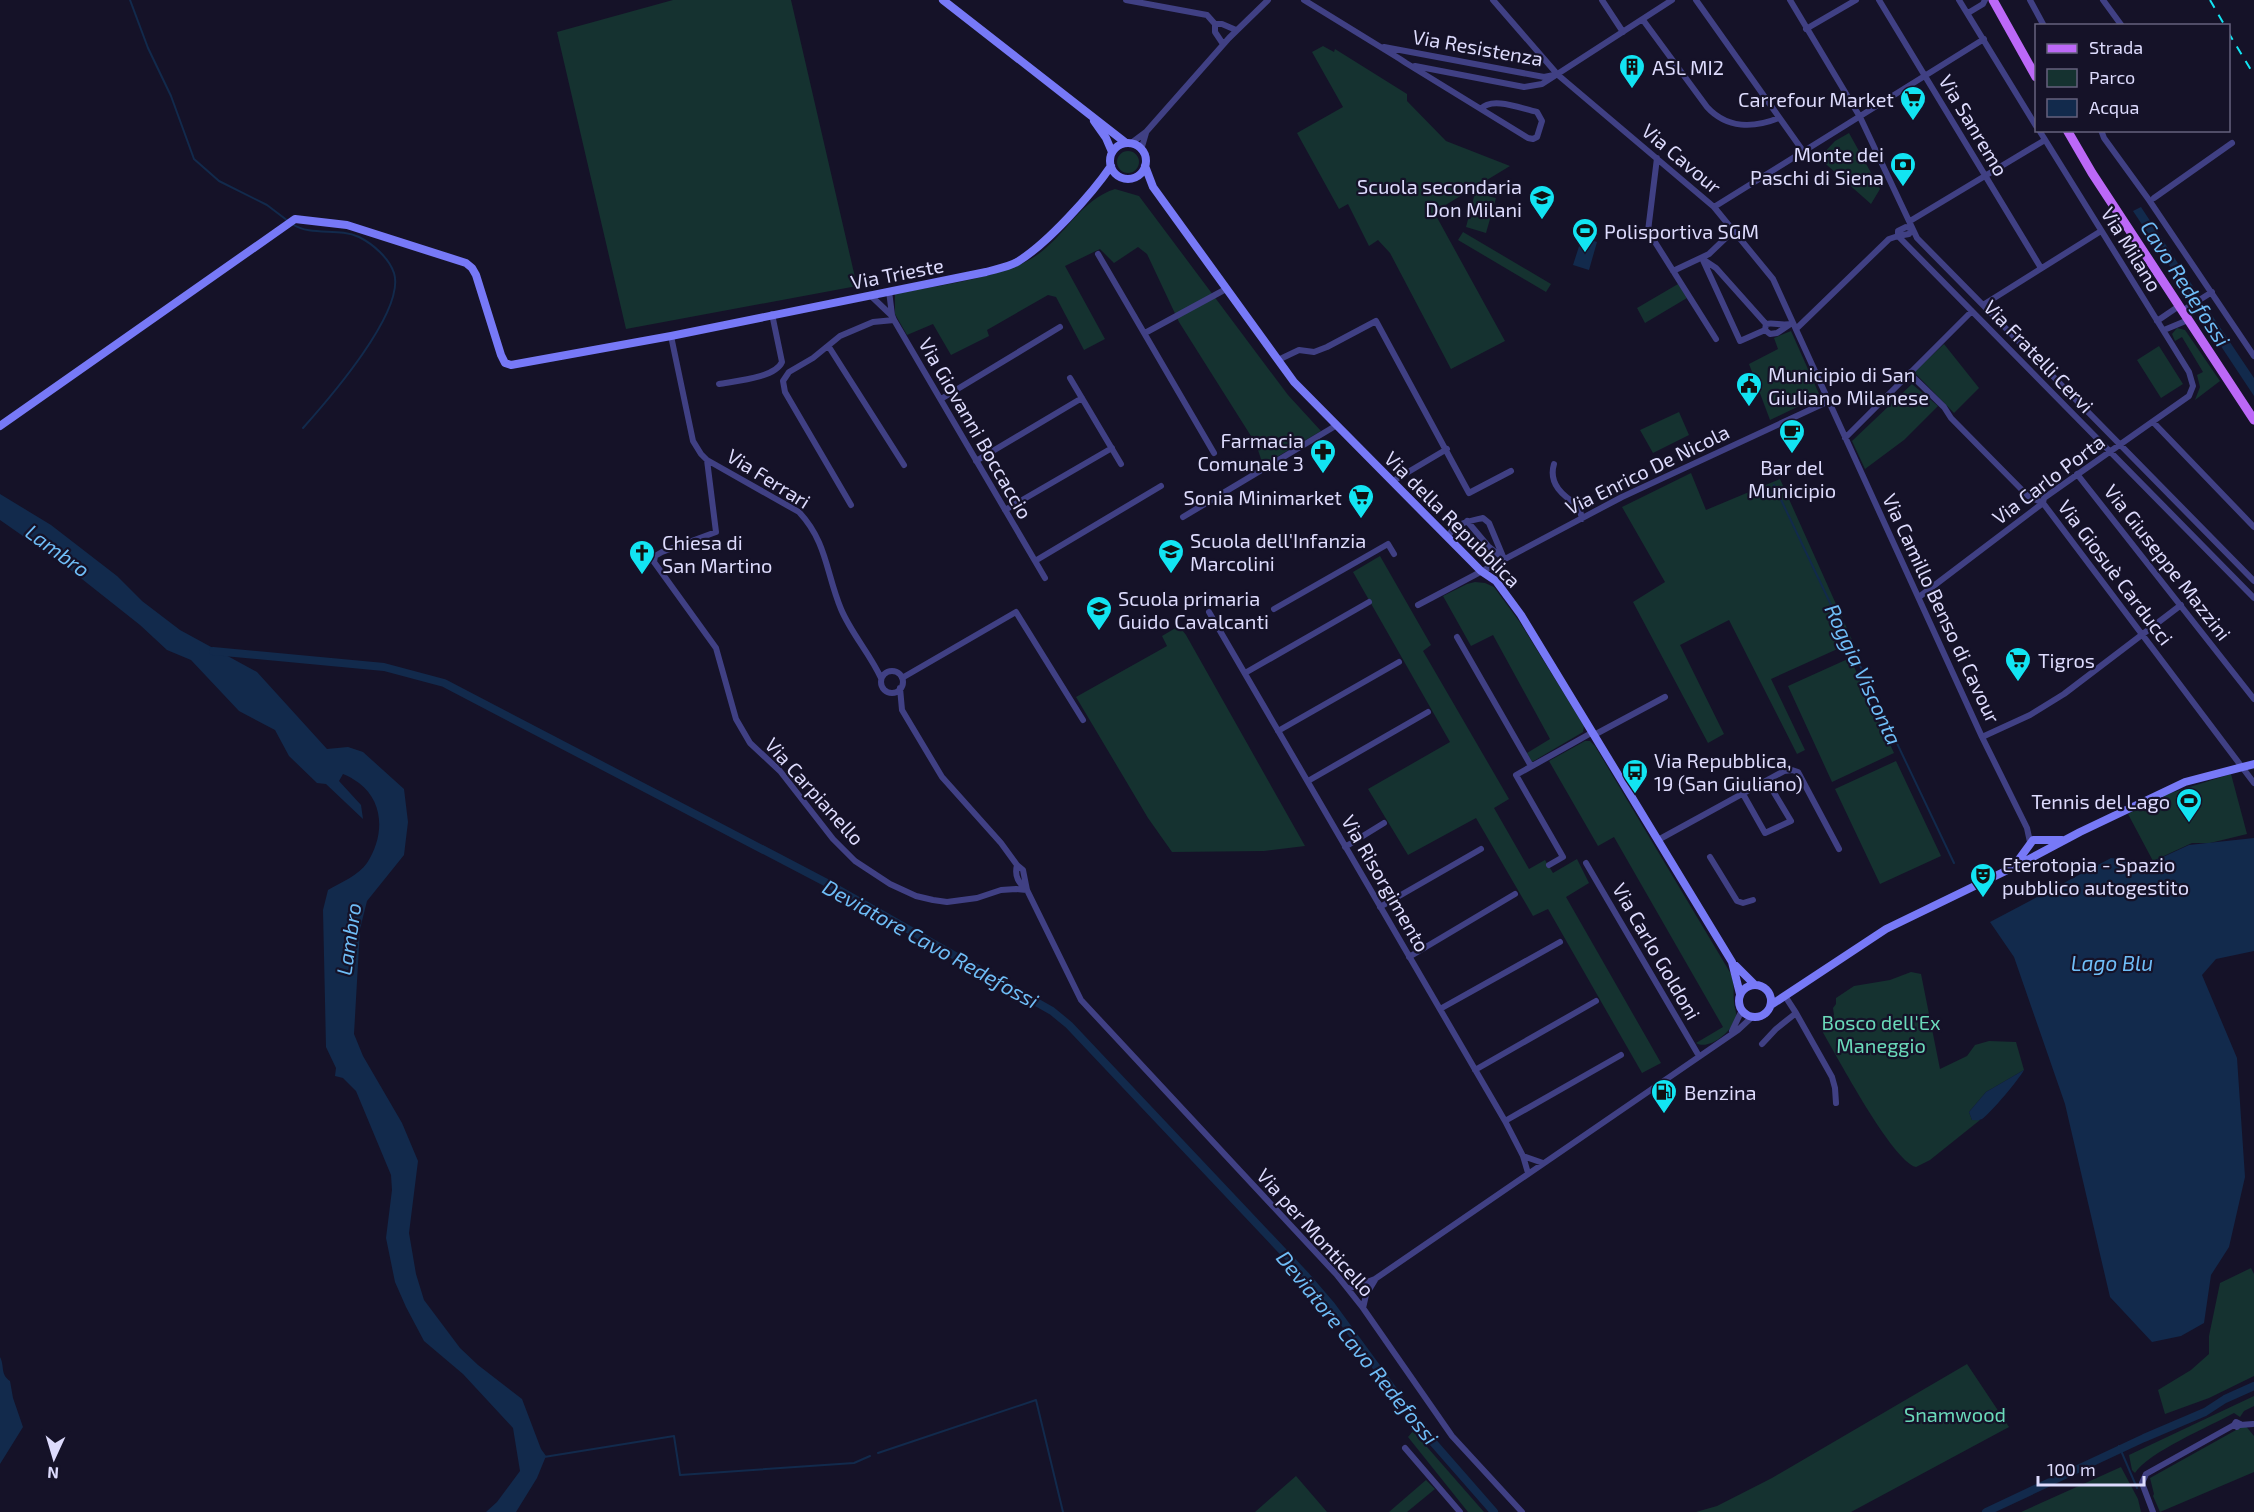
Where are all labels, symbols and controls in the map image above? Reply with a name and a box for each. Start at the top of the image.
street label: Via Resistenza [1411,24,1545,70]
legend [2035,24,2230,132]
text: Strada [2089,36,2143,58]
building icon: ASL MI2 [1617,52,1647,90]
place label: ASL MI2 [1652,55,1724,79]
text: Parco [2089,66,2135,88]
street label: Via Sanremo [1934,70,2014,180]
supermarket icon: Carrefour Market [1898,84,1928,122]
place label: Carrefour Market [1738,87,1894,111]
text: Acqua [2089,96,2139,118]
street label: Via Cavour [1637,118,1727,198]
place label: Monte dei Paschi di Siena [1750,142,1884,189]
bank icon: Monte dei Paschi di Siena [1888,150,1918,188]
place label: Scuola secondaria Don Milani [1357,174,1522,221]
school or university icon: Scuola secondaria Don Milani [1527,183,1557,221]
street label: Via Milano [2097,202,2167,296]
water label: Cavo Redefossi [2136,215,2236,351]
sports icon: Polisportiva SGM [1570,216,1600,254]
place label: Polisportiva SGM [1604,219,1759,243]
street label: Via Trieste [849,252,945,294]
street label: Via Fratelli Cervi [1979,295,2099,417]
street label: Via Giovanni Boccaccio [914,333,1038,523]
place label: Municipio di San Giuliano Milanese [1768,362,1929,409]
public building icon: Municipio di San Giuliano Milanese [1734,370,1764,408]
cafe icon: Bar del Municipio [1777,417,1807,455]
street label: Via Enrico De Nicola [1561,419,1733,519]
place label: Farmacia Comunale 3 [1197,428,1304,475]
street label: Via Carlo Porta [1987,429,2109,529]
pharmacy icon: Farmacia Comunale 3 [1308,437,1338,475]
street label: Via Ferrari [723,443,815,513]
street label: Via della Repubblica [1380,446,1526,592]
place label: Bar del Municipio [1748,455,1836,502]
street label: Via Giuseppe Mazzini [2100,479,2236,645]
supermarket icon: Sonia Minimarket [1346,482,1376,520]
place label: Sonia Minimarket [1184,485,1342,509]
street label: Via Camillo Benso di Cavour [1878,489,2006,727]
street label: Via Giosuè Carducci [2054,495,2178,649]
water label: Lambro [21,518,95,582]
place label: Scuola dell'Infanzia Marcolini [1190,528,1366,575]
place label: Chiesa di San Martino [662,530,772,577]
school or university icon: Scuola dell'Infanzia Marcolini [1156,537,1186,575]
church icon: Chiesa di San Martino [627,538,657,576]
place label: Scuola primaria Guido Cavalcanti [1118,586,1269,633]
school or university icon: Scuola primaria Guido Cavalcanti [1084,594,1114,632]
water label: Roggia Visconta [1820,600,1908,748]
supermarket icon: Tigros [2003,645,2033,683]
place label: Tigros [2038,648,2095,672]
street label: Via Carpianello [761,732,869,850]
place label: Via Repubblica, 19 (San Giuliano) [1654,748,1803,795]
bus stop icon: Via Repubblica, 19 (San Giuliano) [1620,757,1650,795]
sports icon: Tennis del Lago [2174,786,2204,824]
place label: Tennis del Lago [2031,789,2170,813]
street label: Via Risorgimento [1337,810,1435,956]
place label: Eterotopia - Spazio pubblico autogestito [2002,852,2189,899]
theatre icon: Eterotopia - Spazio pubblico autogestito [1968,861,1998,899]
water label: Deviatore Cavo Redefossi [819,873,1043,1013]
street label: Via Carlo Goldoni [1608,878,1706,1024]
water label: Lambro [331,901,365,977]
water label: Lago Blu [2071,950,2153,975]
park label: Bosco dell'Ex Maneggio [1822,1010,1941,1057]
fuel station icon: Benzina [1649,1077,1679,1115]
place label: Benzina [1684,1080,1757,1104]
street label: Via per Monticello [1252,1163,1380,1301]
water label: Deviatore Cavo Redefossi [1272,1245,1444,1449]
park label: Snamwood [1904,1402,2006,1426]
north arrow [24,1428,84,1488]
scale bar [2038,1449,2144,1487]
text: 100 m [2047,1458,2096,1480]
text: N [46,1464,59,1483]

